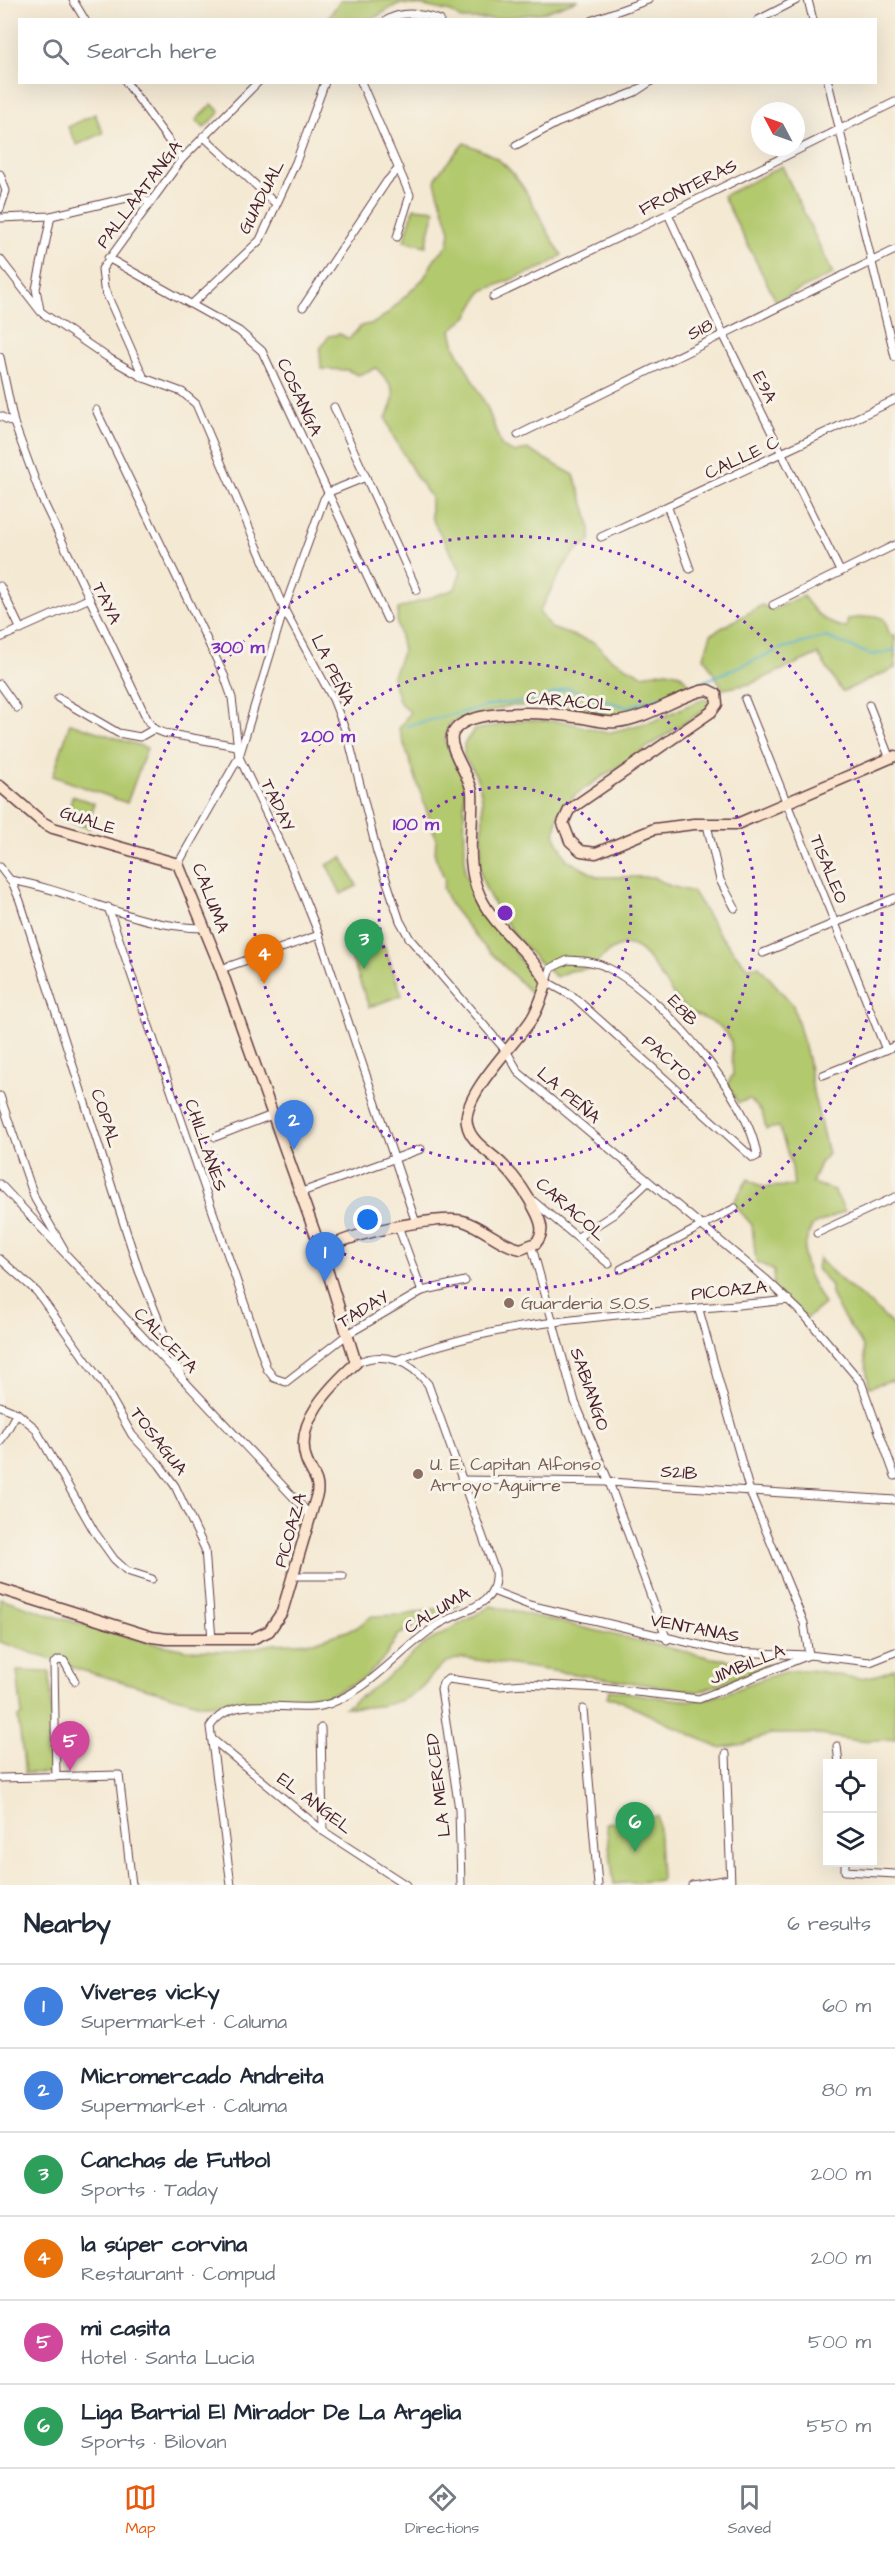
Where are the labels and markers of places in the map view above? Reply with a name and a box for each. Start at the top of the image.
centre of rings [495,903,515,923]
pin: 3 [344,920,384,969]
pin: 4 [244,934,284,984]
pin: 2 [274,1100,314,1150]
pin: 1 [306,1232,344,1282]
place label: Guarderia S.O.S. [521,1291,652,1316]
marker: Guarderia S.O.S. [502,1296,516,1310]
place label: U. E. Capitan Alfonso Arroyo Aguirre [430,1452,601,1499]
marker: U. E. Capitan Alfonso Arroyo Aguirre [411,1467,425,1481]
pin: 5 [50,1722,90,1771]
pin: 6 [616,1802,654,1852]

